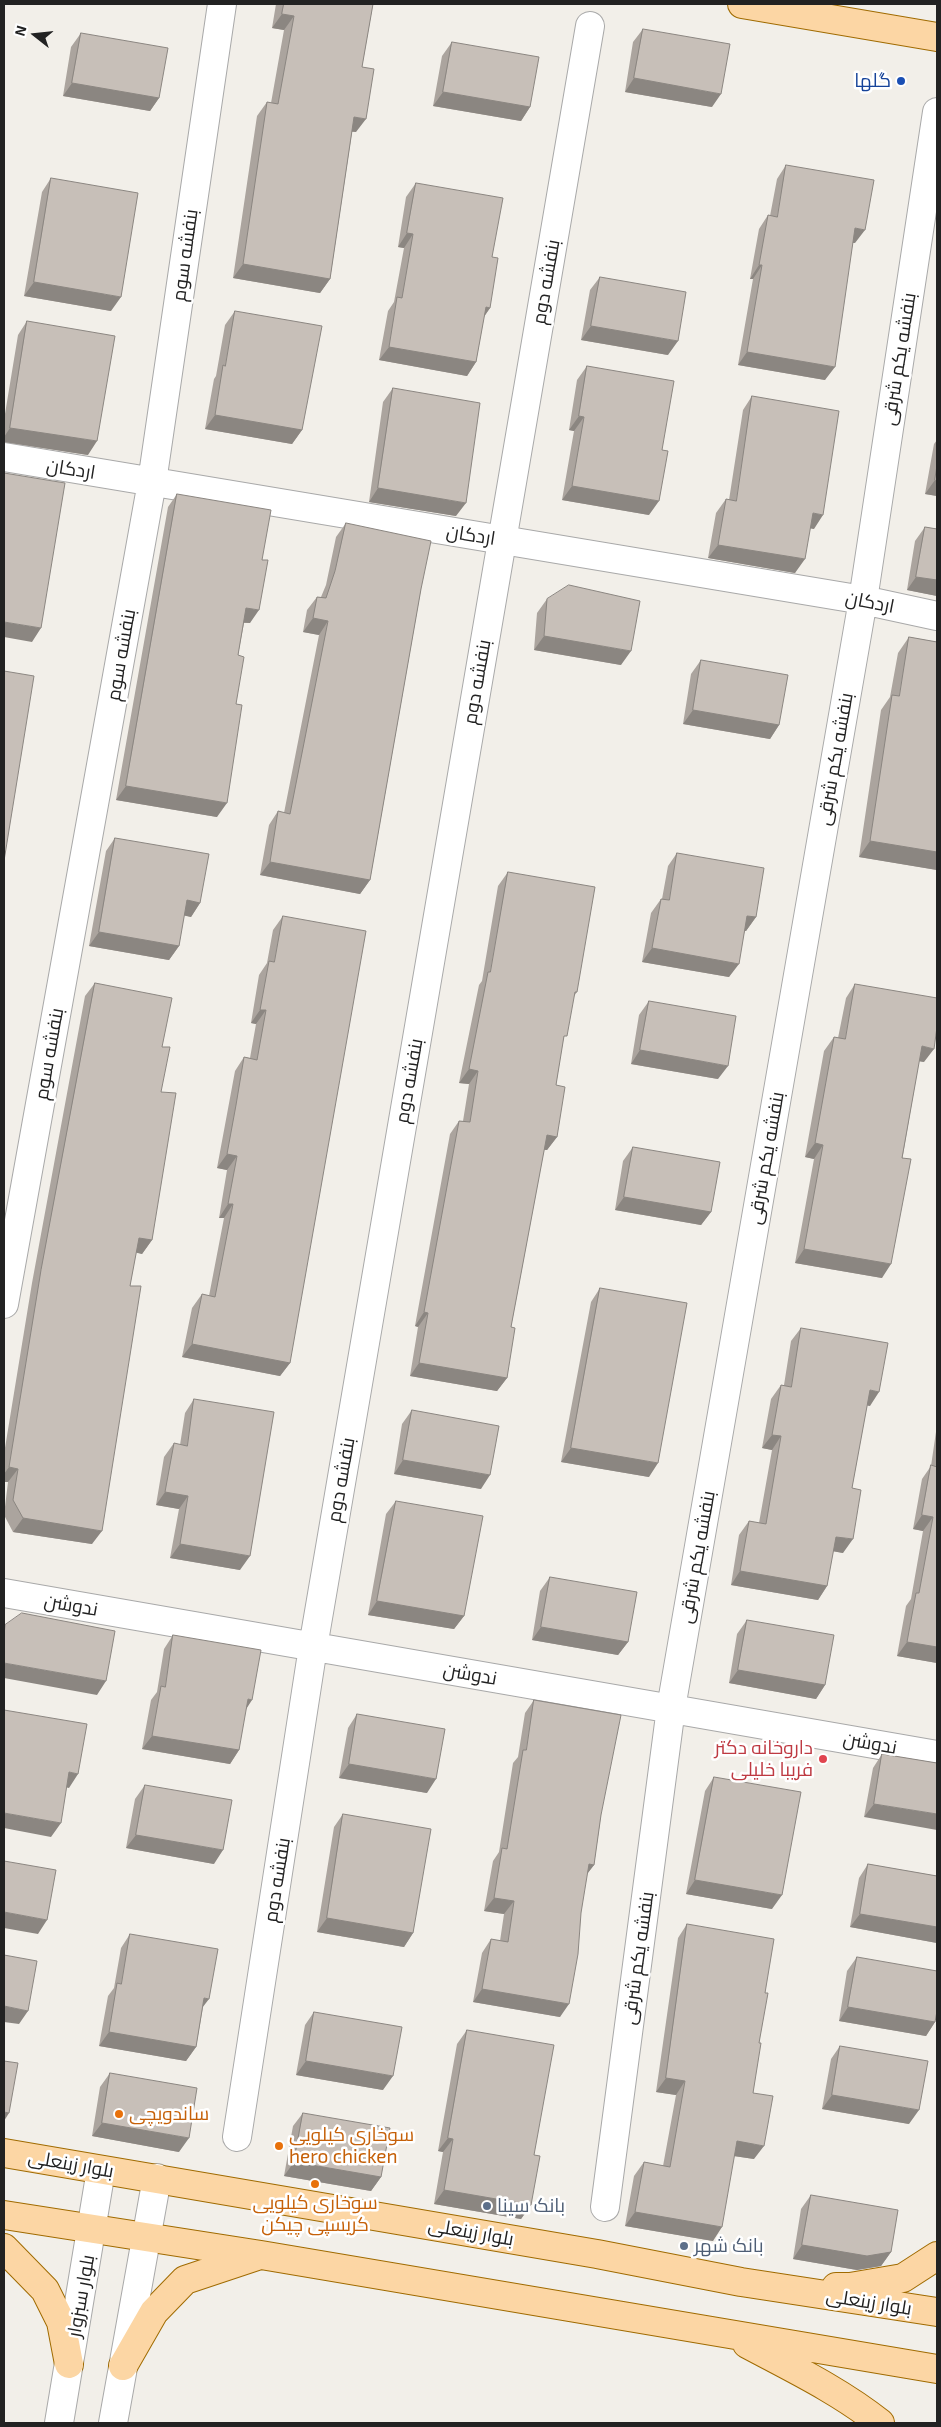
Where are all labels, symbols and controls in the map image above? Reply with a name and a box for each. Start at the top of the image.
north arrow [10,10,60,60]
text: N [11,24,30,38]
place label: گلها [854,70,891,92]
marker: گلها [895,75,907,87]
street label: بنفشه سوم [167,207,203,303]
street label: بنفشه دوم [527,238,565,326]
street label: بنفشه یکم شرقی [877,291,921,427]
street label: اردکان [45,454,97,484]
street label: اردکان [445,520,497,550]
street label: اردکان [844,586,896,618]
street label: بنفشه سوم [102,607,140,703]
street label: بنفشه دوم [458,638,496,726]
street label: بنفشه یکم شرقی [812,691,858,827]
street label: بنفشه سوم [30,1006,68,1102]
street label: بنفشه دوم [390,1037,428,1125]
street label: بنفشه یکم شرقی [743,1090,789,1226]
street label: بنفشه دوم [322,1436,360,1524]
street label: بنفشه یکم شرقی [674,1489,720,1625]
street label: ندوشن [42,1589,100,1621]
street label: ندوشن [441,1658,499,1690]
street label: ندوشن [841,1727,899,1759]
place label: داروخانه دکتر فریبا خلیلی [715,1737,813,1781]
marker: داروخانه دکتر فریبا خلیلی [817,1753,829,1765]
street label: بنفشه دوم [259,1836,295,1924]
street label: بنفشه یکم شرقی [617,1890,659,2026]
place label: ساندویچی [129,2103,209,2125]
marker: ساندویچی [113,2108,125,2120]
place label: سوخاری کیلویی hero chicken [289,2124,414,2168]
marker: سوخاری کیلویی hero chicken [273,2140,285,2152]
street label: بلوار زینعلی [26,2145,116,2183]
marker: سوخاری کیلویی کریسپی چیکن [309,2178,321,2190]
place label: سوخاری کیلویی کریسپی چیکن [252,2192,378,2236]
place label: بانک سینا [497,2195,565,2217]
marker: بانک سینا [481,2200,493,2212]
street label: بلوار زینعلی [426,2213,516,2251]
place label: بانک شهر [694,2235,763,2257]
marker: بانک شهر [678,2240,690,2252]
street label: بلوار سبزوار [63,2253,99,2339]
street label: بلوار زینعلی [824,2284,914,2320]

